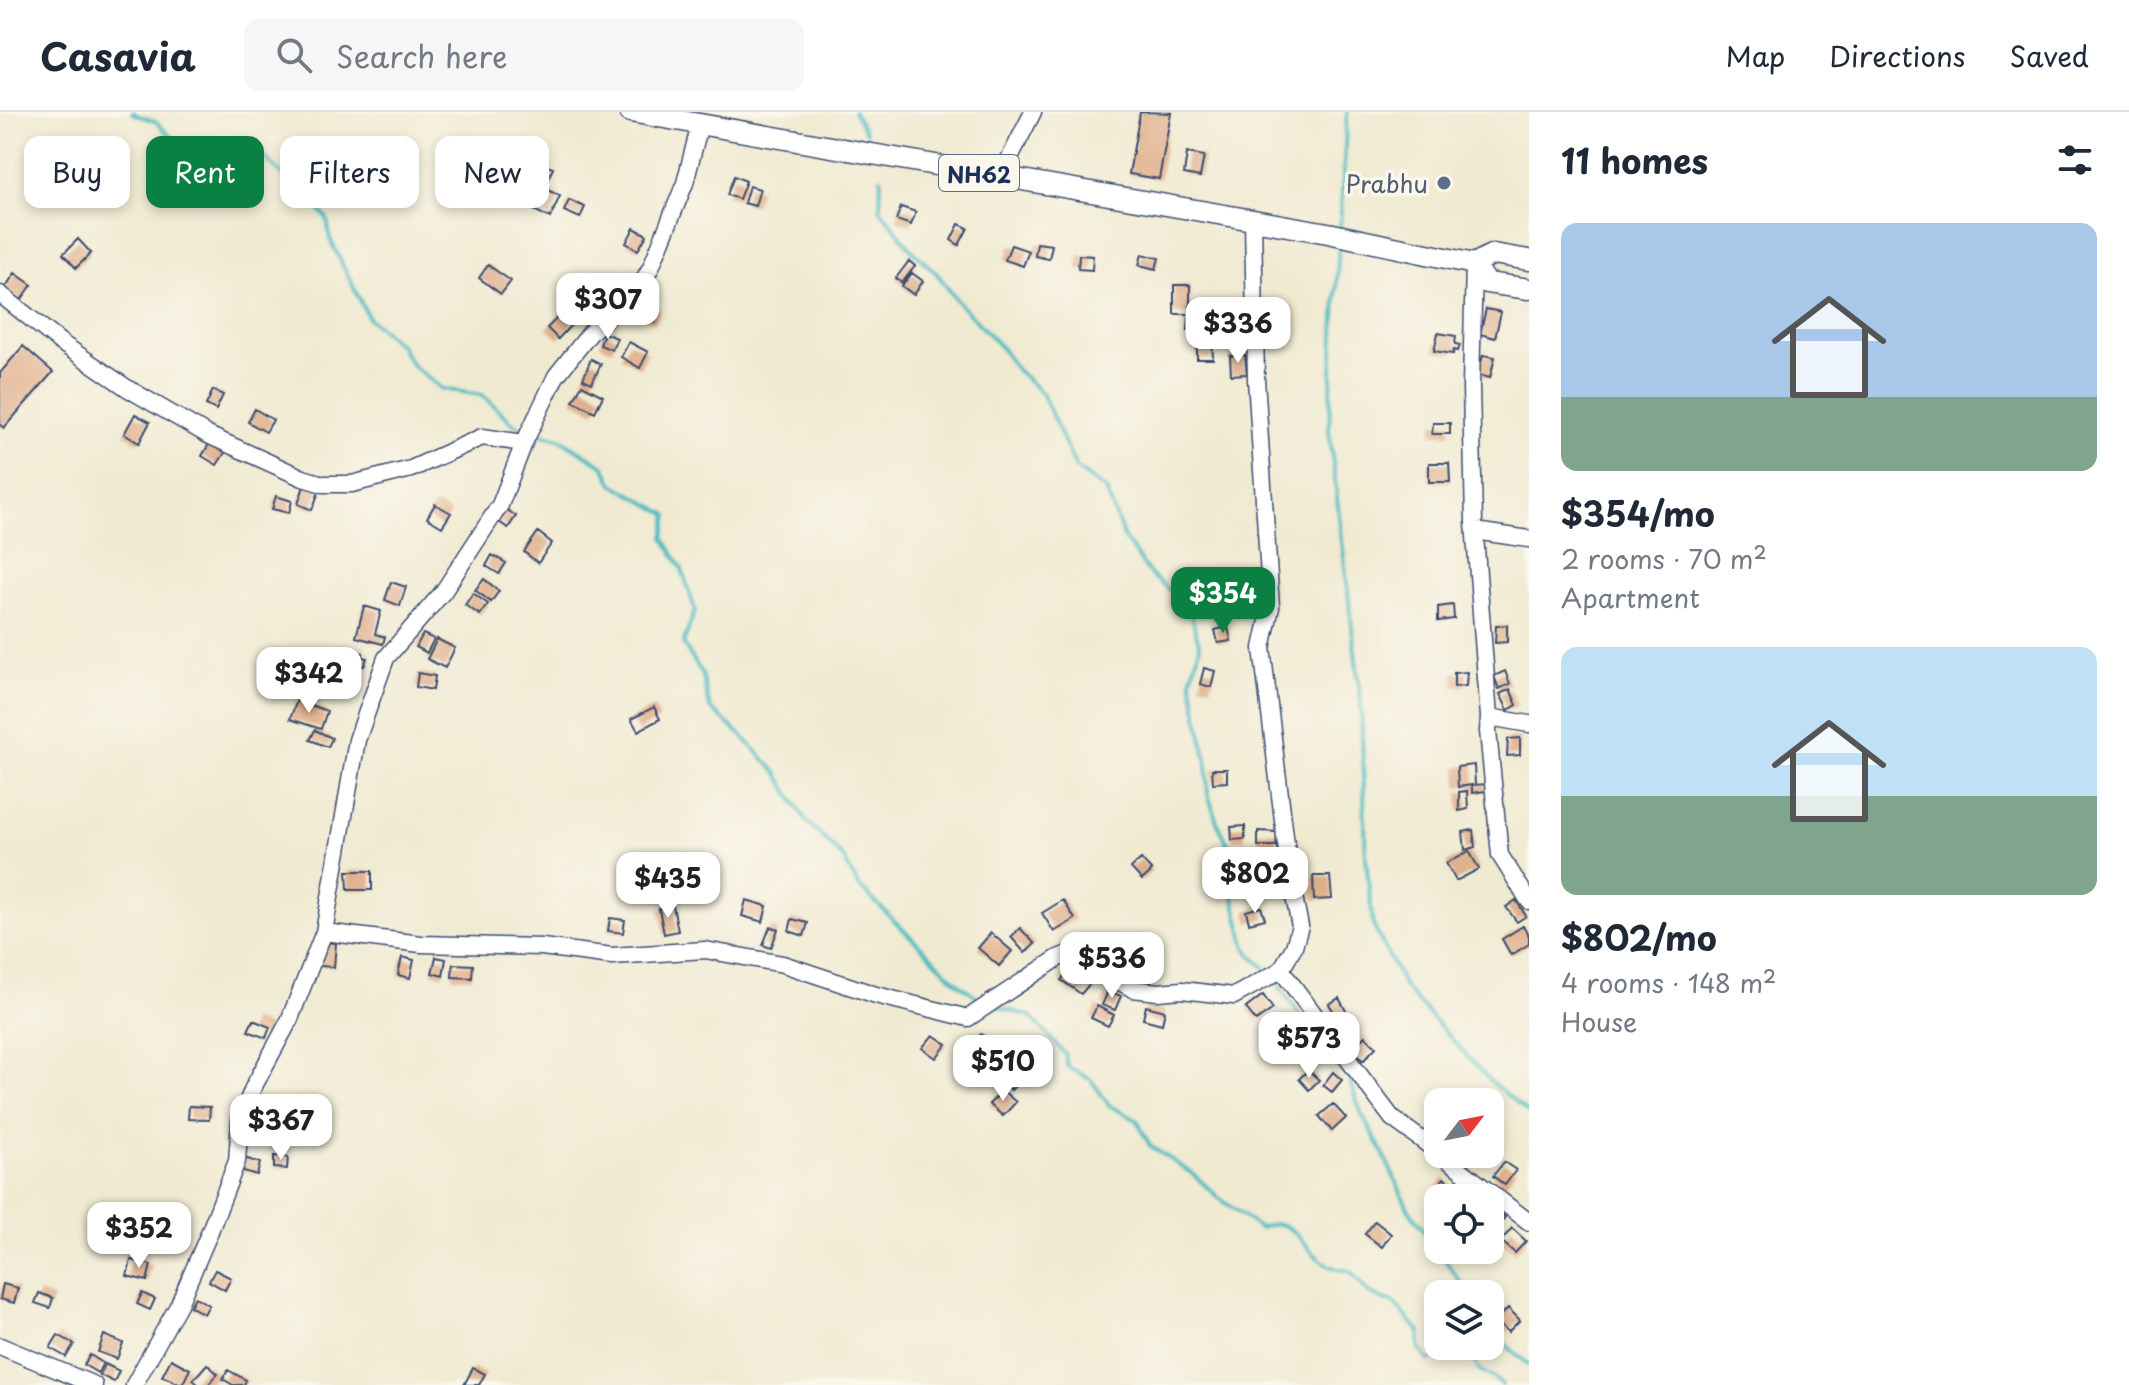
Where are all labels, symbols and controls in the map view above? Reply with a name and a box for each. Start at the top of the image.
search box [244,19,804,91]
text: Casavia [40,27,196,84]
icon: search [272,33,316,77]
text: Search here [336,33,507,78]
text: Map [1726,34,1785,77]
text: Directions [1829,34,1966,77]
text: Saved [2010,34,2089,77]
text: 11 homes [1561,134,1708,186]
chip: Buy [24,136,130,208]
chip: Rent [146,136,264,208]
chip: Filters [280,136,419,208]
chip: New [435,136,549,208]
icon: filters [2053,138,2097,182]
road number: NH62 [939,155,1019,191]
place label: Prabhu [1346,165,1428,201]
marker: Prabhu [1435,174,1453,192]
pin: $307 [561,273,655,341]
icon: home [1757,275,1901,419]
text: $307 [574,279,642,318]
pin: $336 [1191,297,1285,365]
text: $336 [1203,303,1273,342]
text: $354/mo [1561,487,1715,539]
text: 2 rooms · 70 m² [1561,539,1767,578]
pin: $354 [1176,567,1270,635]
text: $354 [1189,573,1257,612]
text: Apartment [1561,578,1700,617]
pin: $342 [262,647,356,715]
text: $342 [274,653,344,692]
icon: home [1757,699,1901,843]
pin: $802 [1208,847,1302,915]
pin: $435 [621,852,715,920]
text: $802 [1220,853,1290,892]
text: $435 [634,858,702,897]
text: $802/mo [1561,911,1717,963]
pin: $536 [1065,932,1159,1000]
text: $536 [1078,938,1146,977]
text: 4 rooms · 148 m² [1561,963,1776,1002]
text: House [1561,1002,1637,1041]
pin: $573 [1262,1012,1356,1080]
text: $573 [1277,1018,1341,1057]
pin: $510 [956,1035,1050,1103]
text: $510 [971,1041,1035,1080]
north arrow [1424,1088,1504,1168]
map controls [1424,1088,1504,1360]
pin: $367 [234,1094,328,1162]
text: $367 [248,1100,314,1139]
button: locate [1424,1184,1504,1264]
pin: $352 [92,1202,186,1270]
text: $352 [105,1208,173,1247]
button: layers [1424,1280,1504,1360]

